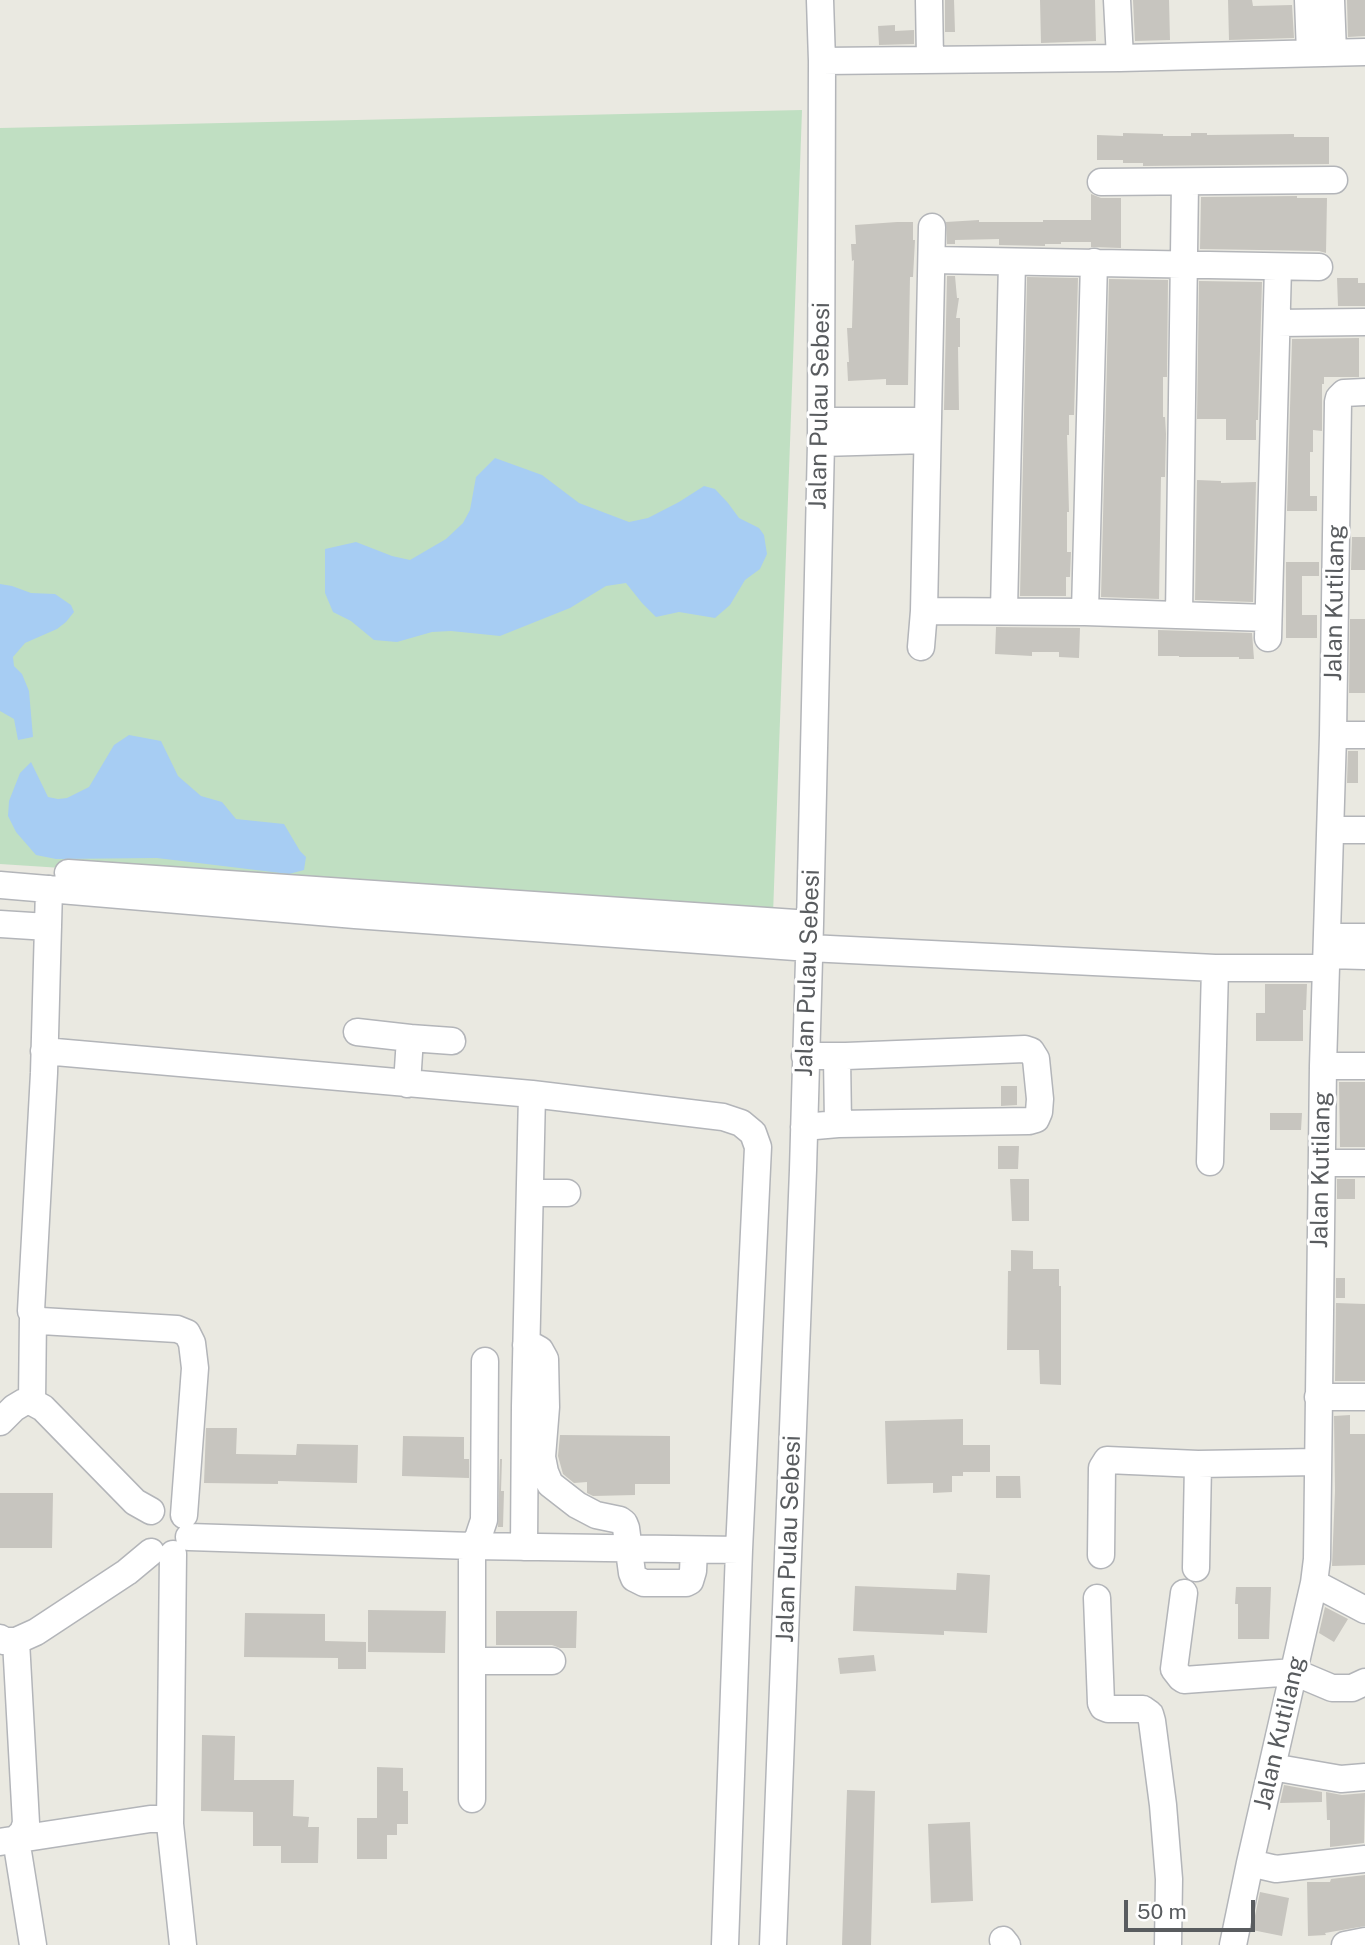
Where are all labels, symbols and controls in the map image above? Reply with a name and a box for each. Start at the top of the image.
street label: Jalan Pulau Sebesi [804,302,836,510]
street label: Jalan Kutilang [1319,524,1351,682]
street label: Jalan Pulau Sebesi [790,869,826,1077]
street label: Jalan Kutilang [1305,1091,1337,1249]
street label: Jalan Pulau Sebesi [771,1435,807,1643]
street label: Jalan Kutilang [1248,1653,1312,1813]
scale bar [1127,1885,1258,1929]
text: 50 m [1137,1899,1187,1924]

